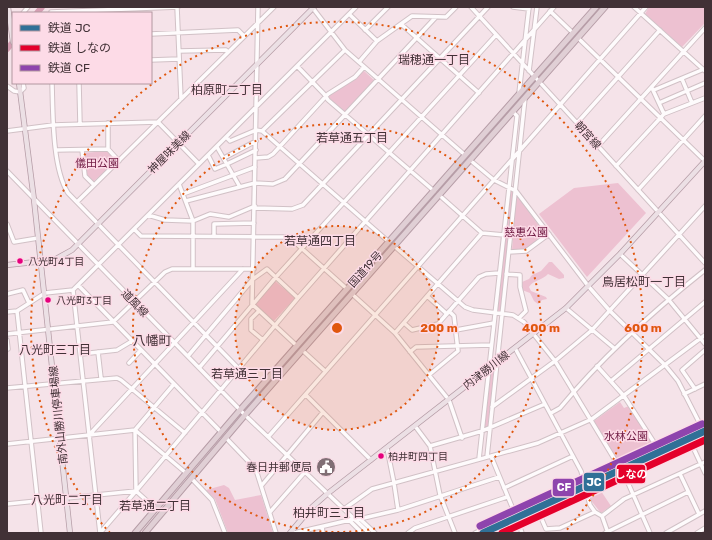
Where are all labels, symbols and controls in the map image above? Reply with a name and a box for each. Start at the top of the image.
legend [12,12,152,84]
text: 鉄道 JC [48,21,91,35]
text: 鉄道 しなの [48,41,111,55]
district label: 瑞穂通一丁目 [398,53,470,67]
text: 鉄道 CF [48,61,90,75]
district label: 柏原町二丁目 [191,83,263,97]
street label: 朝宮線 [572,119,603,152]
street label: 神屋味美線 [145,128,193,176]
district label: 若草通五丁目 [316,131,388,145]
park label: 儀田公園 [75,157,119,170]
park label: 慈恵公園 [504,226,548,239]
district label: 若草通四丁目 [284,234,356,248]
street label: 国道19号 [346,249,385,290]
marker: 八光町4丁目 [15,256,25,266]
place label: 八光町4丁目 [28,256,84,268]
district label: 鳥居松町一丁目 [602,275,686,289]
street label: 道風線 [119,287,151,320]
marker: 八光町3丁目 [43,295,53,305]
place label: 八光町3丁目 [56,295,112,307]
centre of rings [330,321,344,335]
text: 200 m [420,321,458,335]
text: 400 m [522,321,560,335]
text: 600 m [624,321,662,335]
district label: 八幡町 [132,333,172,348]
district label: 八光町三丁目 [19,343,91,357]
street label: 内津勝川線 [461,348,512,392]
street label: 南外山勝川停車場線 [47,365,70,465]
district label: 若草通三丁目 [211,367,283,381]
park label: 水林公園 [604,430,648,443]
marker: 柏井町四丁目 [376,451,386,461]
place label: 柏井町四丁目 [388,451,448,463]
public building icon: 春日井郵便局 [315,456,337,478]
place label: 春日井郵便局 [246,461,312,474]
line badge: しなの [616,464,646,484]
text: しなの [615,468,648,481]
line badge: JC [583,472,605,492]
text: JC [586,476,602,489]
line badge: CF [552,478,575,497]
text: CF [557,481,571,494]
district label: 八光町二丁目 [31,493,103,507]
district label: 若草通二丁目 [119,499,191,513]
district label: 柏井町三丁目 [293,506,365,520]

